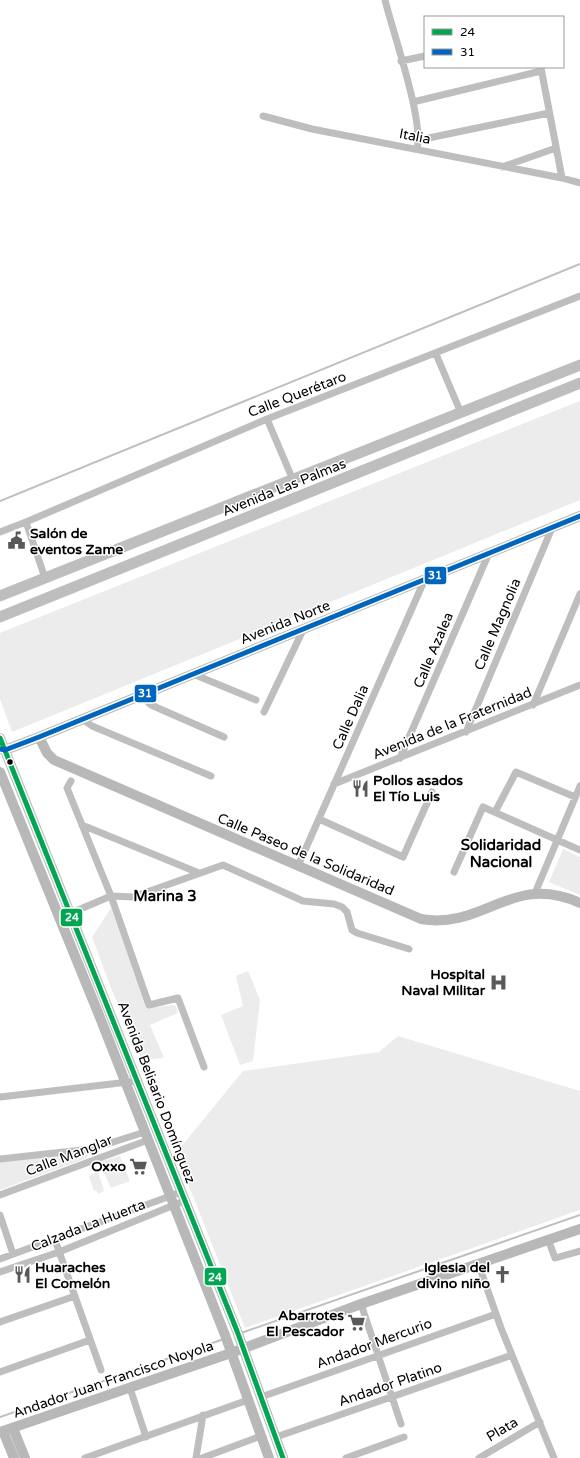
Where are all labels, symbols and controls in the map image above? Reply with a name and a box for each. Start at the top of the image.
legend [424,16,564,68]
text: 24 [460,25,476,39]
text: 31 [460,45,475,59]
street label: Italia [398,125,432,148]
street label: Calle Querétaro [246,368,349,421]
street label: Avenida Las Palmas [220,455,349,520]
place label: Salón de eventos Zame [30,525,123,558]
public building icon: Salón de eventos Zame [7,531,27,551]
line badge: 31 [424,566,447,585]
text: 31 [428,569,442,582]
street label: Calle Magnolia [470,576,524,673]
street label: Avenida Norte [238,597,333,648]
street label: Calle Azalea [410,610,457,691]
street label: Calle Dalia [329,682,372,752]
line badge: 31 [134,684,157,703]
street label: Avenida de la Fraternidad [370,684,534,763]
text: 31 [138,687,152,700]
unlabelled marker [5,757,15,767]
place label: Pollos asados El Tío Luis [373,772,463,805]
restaurant icon: Pollos asados El Tío Luis [350,778,370,798]
street label: Calle Paseo de la Solidaridad [215,809,397,899]
district label: Solidaridad Nacional [461,836,541,871]
district label: Marina 3 [133,887,197,905]
line badge: 24 [60,908,83,927]
text: 24 [65,911,79,924]
place label: Hospital Naval Militar [401,966,486,999]
hospital icon: Hospital Naval Militar [488,972,508,992]
street label: Avenida Belisario Domínguez [114,999,199,1186]
street label: Calle Manglar [23,1131,116,1180]
supermarket icon: Oxxo [129,1156,149,1176]
place label: Oxxo [91,1158,126,1175]
street label: Calzada La Huerta [29,1196,148,1255]
place label: Huaraches El Comelón [35,1259,110,1292]
place label: Iglesia del divino niño [417,1259,490,1292]
restaurant icon: Huaraches El Comelón [12,1265,32,1285]
church icon: Iglesia del divino niño [493,1265,513,1285]
line badge: 24 [204,1267,227,1286]
text: 24 [208,1271,222,1284]
place label: Abarrotes El Pescador [266,1307,345,1340]
supermarket icon: Abarrotes El Pescador [347,1313,367,1333]
street label: Andador Mercurio [314,1315,434,1372]
street label: Andador Juan Francisco Noyola [11,1337,216,1422]
street label: Andador Platino [336,1359,444,1410]
street label: Plata [483,1413,521,1445]

